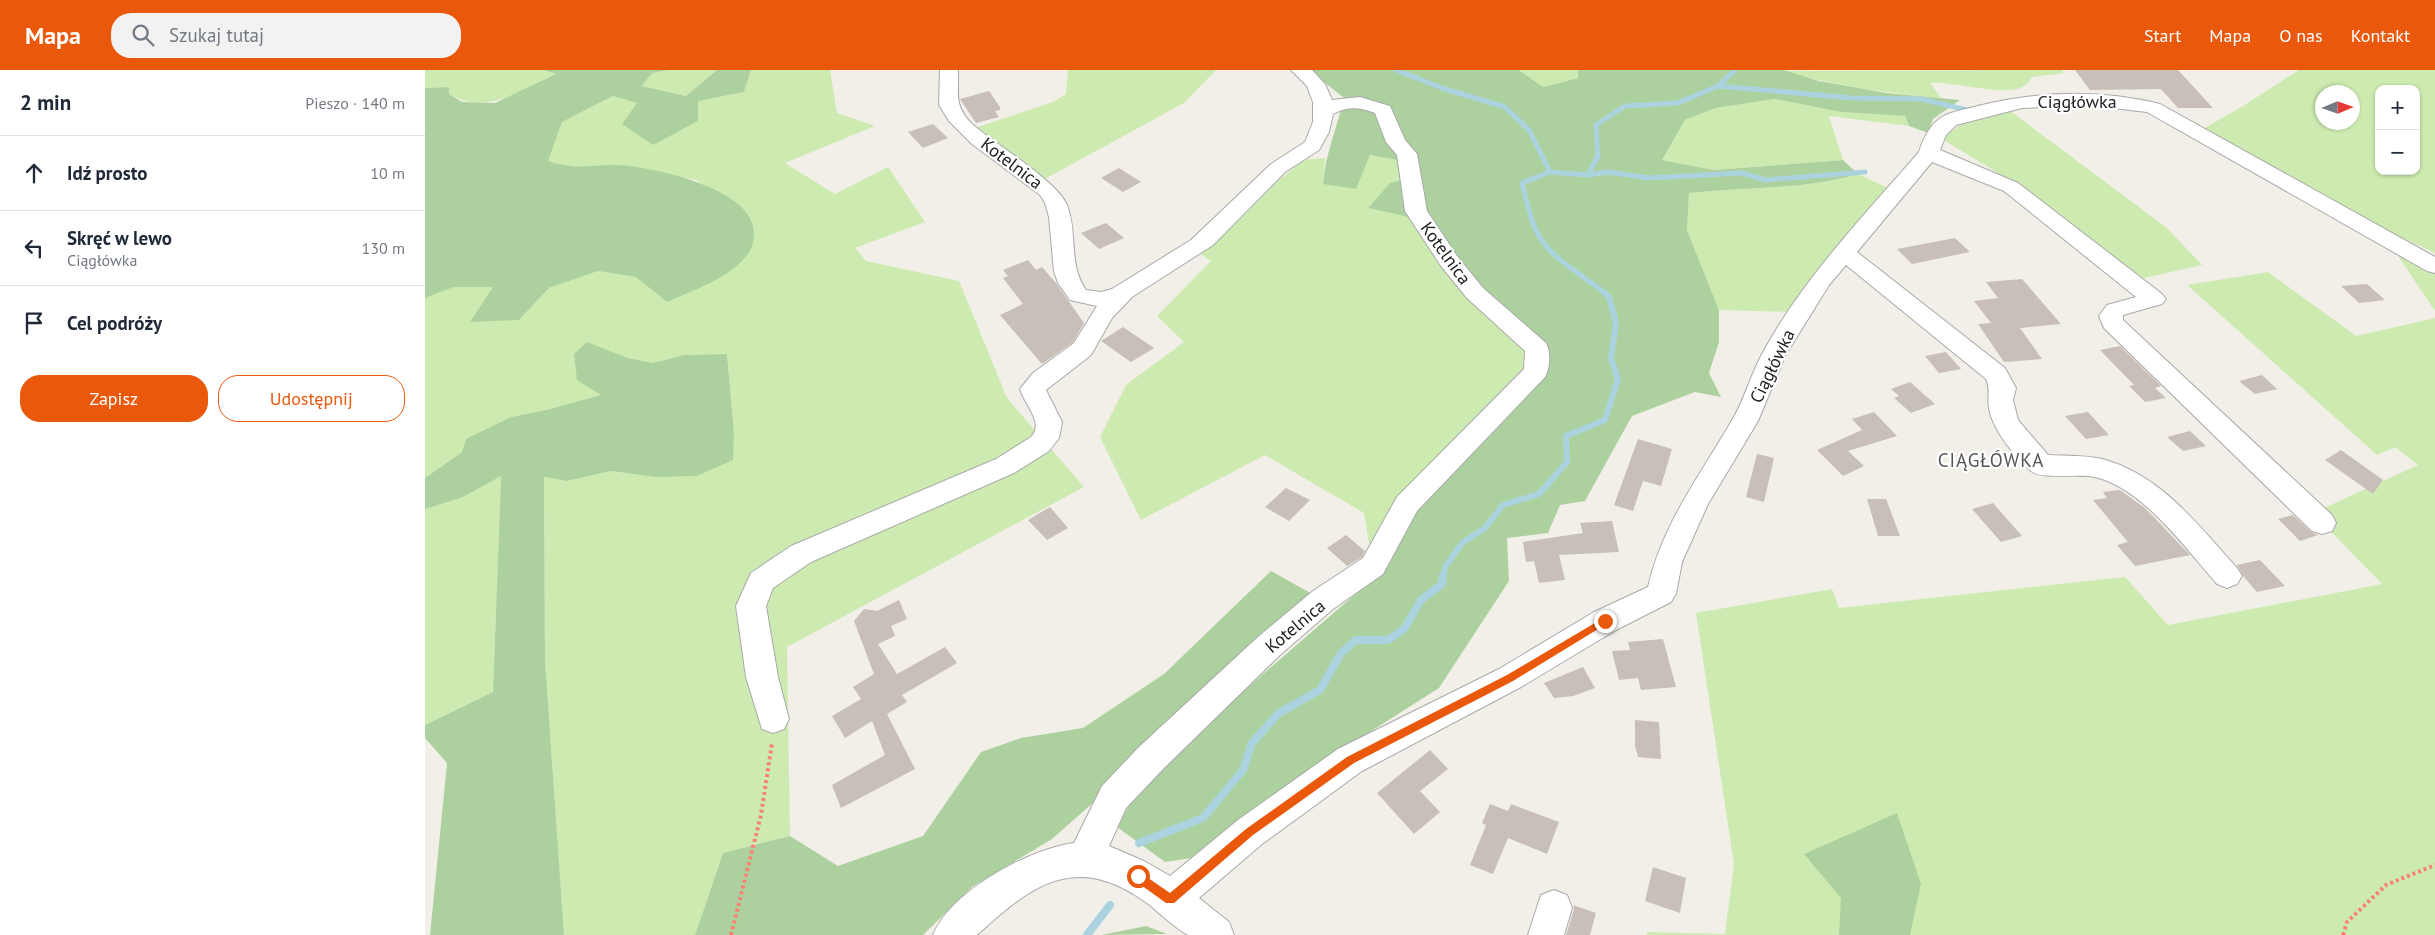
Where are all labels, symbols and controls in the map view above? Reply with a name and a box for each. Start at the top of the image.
search box [111,13,461,58]
text: Mapa [25,20,81,51]
icon: search [129,21,157,49]
text: Szukaj tutaj [169,23,264,47]
text: Start [2144,24,2181,47]
text: Mapa [2209,24,2251,47]
text: O nas [2279,24,2323,47]
text: Kontakt [2351,24,2410,47]
north arrow [2315,85,2360,130]
map controls [2375,85,2420,175]
button: + [2375,85,2420,130]
text: 2 min [20,89,71,116]
street label: Ciągłówka [2037,90,2117,113]
text: Pieszo · 140 m [305,93,405,113]
button: − [2375,130,2420,175]
street label: Kotelnica [976,132,1048,194]
icon: ahead [20,159,48,187]
text: Idź prosto [67,161,147,185]
text: 10 m [370,163,405,183]
street label: Kotelnica [1416,217,1476,289]
text: Skręć w lewo [67,226,172,250]
icon: left [20,234,48,262]
text: 130 m [362,238,405,258]
text: Ciągłówka [67,250,137,270]
icon: arrive [20,309,48,337]
text: Cel podróży [67,311,162,335]
street label: Ciągłówka [1744,325,1800,407]
button: Zapisz [20,375,208,422]
button: Udostępnij [218,375,405,422]
district label: CIĄGŁÓWKA [1938,448,2044,472]
street label: Kotelnica [1260,594,1330,658]
route end [1594,610,1617,633]
route start [1127,865,1150,888]

